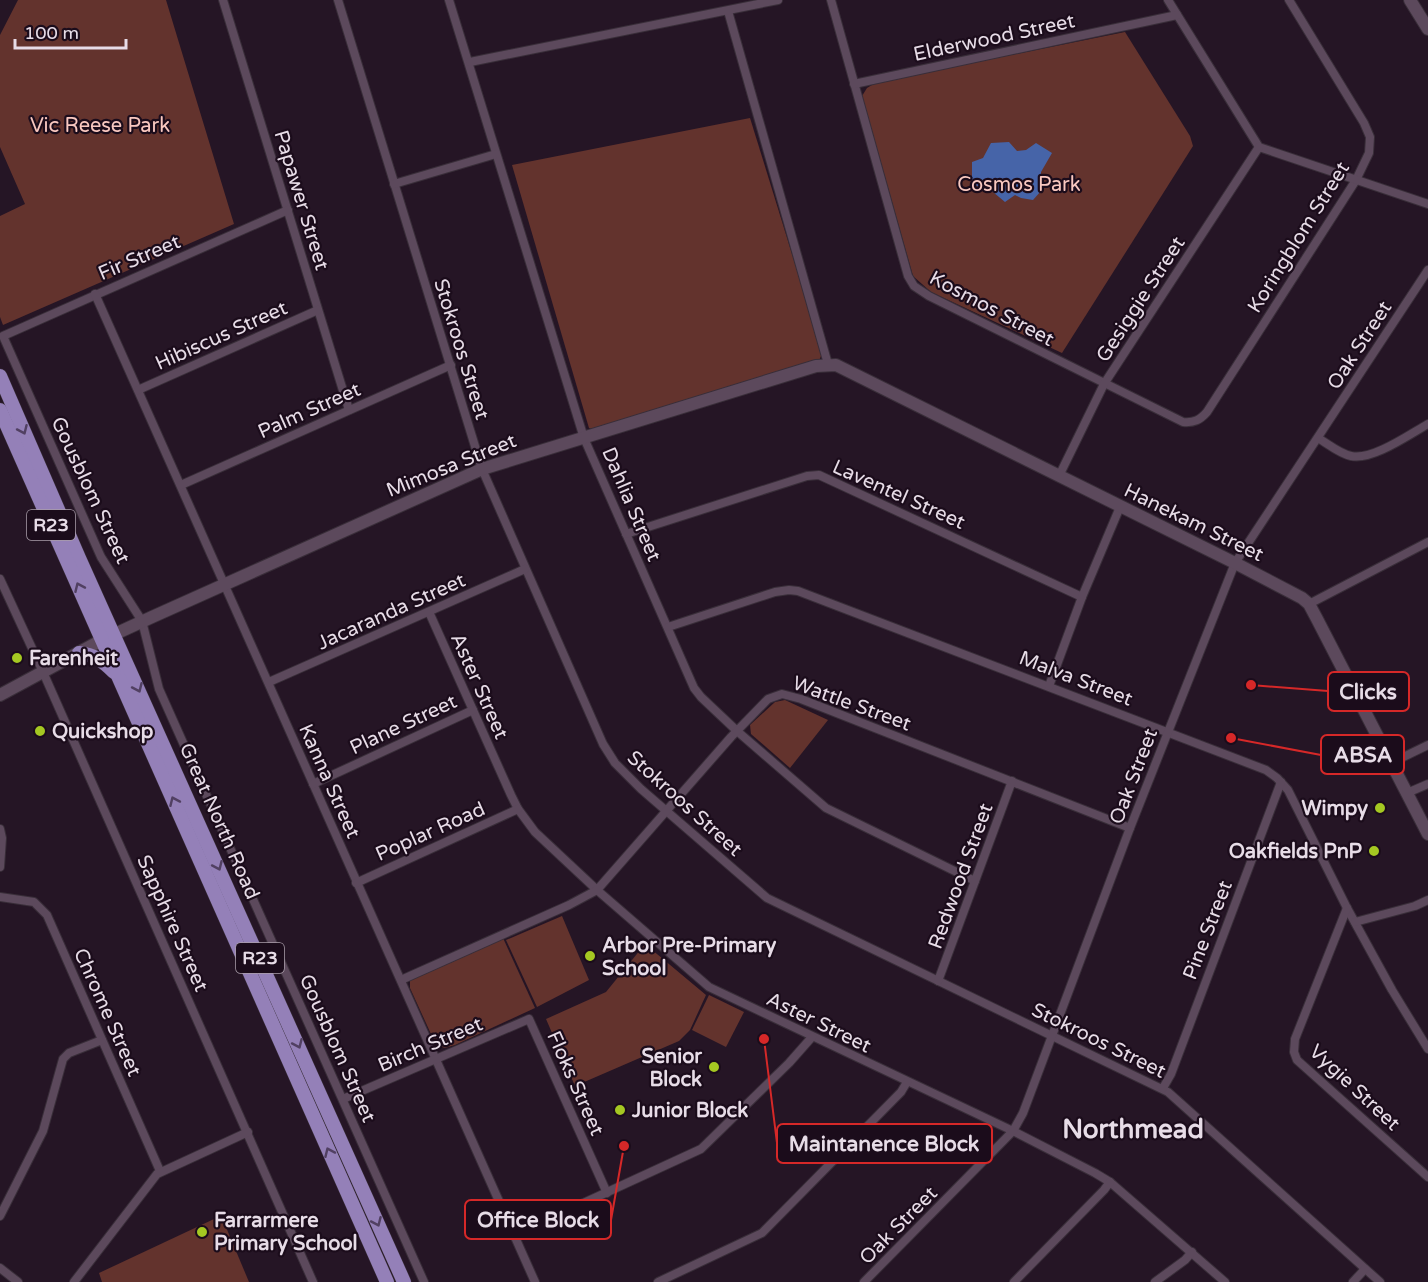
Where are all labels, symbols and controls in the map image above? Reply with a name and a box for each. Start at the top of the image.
street label: Elderwood Street [911,9,1077,67]
scale bar [15,12,126,50]
text: 100 m [24,22,79,44]
park label: Vic Reese Park [30,114,170,138]
street label: Papawer Street [268,128,334,273]
street label: Koringblom Street [1243,157,1355,317]
park label: Cosmos Park [957,173,1081,197]
street label: Fir Street [95,230,184,286]
street label: Gesiggie Street [1091,232,1191,367]
street label: Kosmos Street [925,266,1058,352]
street label: Stokroos Street [428,276,494,423]
street label: Hibiscus Street [152,296,291,376]
street label: Oak Street [1322,297,1397,394]
street label: Palm Street [254,377,365,444]
street label: Gousblom Street [46,413,135,568]
one-way arrow [16,424,28,435]
street label: Mimosa Street [383,429,520,503]
street label: Dahlia Street [596,444,666,565]
street label: Laventel Street [829,455,969,535]
street label: Hanekam Street [1120,479,1268,567]
road number: R23 [27,510,75,540]
street label: Jacaranda Street [314,568,470,655]
one-way arrow [74,582,86,593]
street label: Aster Street [445,630,513,743]
street label: Malva Street [1016,646,1136,712]
place label: Farenheit [29,647,118,671]
marker: Farenheit [10,651,24,665]
street label: Wattle Street [789,671,915,737]
callout: Clicks [1328,672,1409,711]
text: Clicks [1339,680,1397,705]
one-way arrow [131,682,143,693]
street label: Plane Street [346,689,461,760]
place label: Quickshop [52,720,154,744]
street label: Kanna Street [293,721,365,843]
marker: Quickshop [33,724,47,738]
street label: Oak Street [1105,725,1163,828]
callout: ABSA [1321,735,1404,774]
street label: Great North Road [174,740,264,903]
text: ABSA [1334,743,1392,768]
street label: Stokroos Street [622,746,747,862]
one-way arrow [169,796,181,807]
street label: Poplar Road [372,797,489,867]
place label: Wimpy [1301,797,1368,821]
street label: Redwood Street [923,800,999,952]
marker: Wimpy [1373,801,1387,815]
place label: Oakfields PnP [1229,840,1363,864]
marker: Oakfields PnP [1367,844,1381,858]
street label: Sapphire Street [131,851,213,996]
one-way arrow [211,859,223,870]
street label: Pine Street [1178,877,1238,983]
place label: Arbor Pre-Primary School [602,934,776,981]
road number: R23 [236,943,284,973]
street label: Chrome Street [68,945,146,1080]
marker: Arbor Pre-Primary School [583,949,597,963]
street label: Gousblom Street [294,971,381,1126]
street label: Aster Street [762,987,875,1059]
street label: Stokroos Street [1028,998,1170,1084]
street label: Birch Street [374,1012,487,1078]
street label: Floks Street [541,1027,609,1140]
one-way arrow [291,1037,303,1048]
street label: Vygie Street [1304,1040,1405,1136]
place label: Senior Block [641,1045,702,1092]
marker: Senior Block [707,1060,721,1074]
place label: Junior Block [631,1099,748,1123]
marker: Junior Block [613,1103,627,1117]
district label: Northmead [1062,1114,1204,1145]
callout: Maintanence Block [777,1124,992,1163]
text: Maintanence Block [789,1132,980,1157]
one-way arrow [325,1147,337,1158]
street label: Oak Street [855,1181,943,1270]
callout: Office Block [465,1200,611,1239]
text: Office Block [477,1208,600,1233]
place label: Farrarmere Primary School [214,1209,358,1256]
one-way arrow [370,1216,382,1227]
marker: Farrarmere Primary School [195,1225,209,1239]

